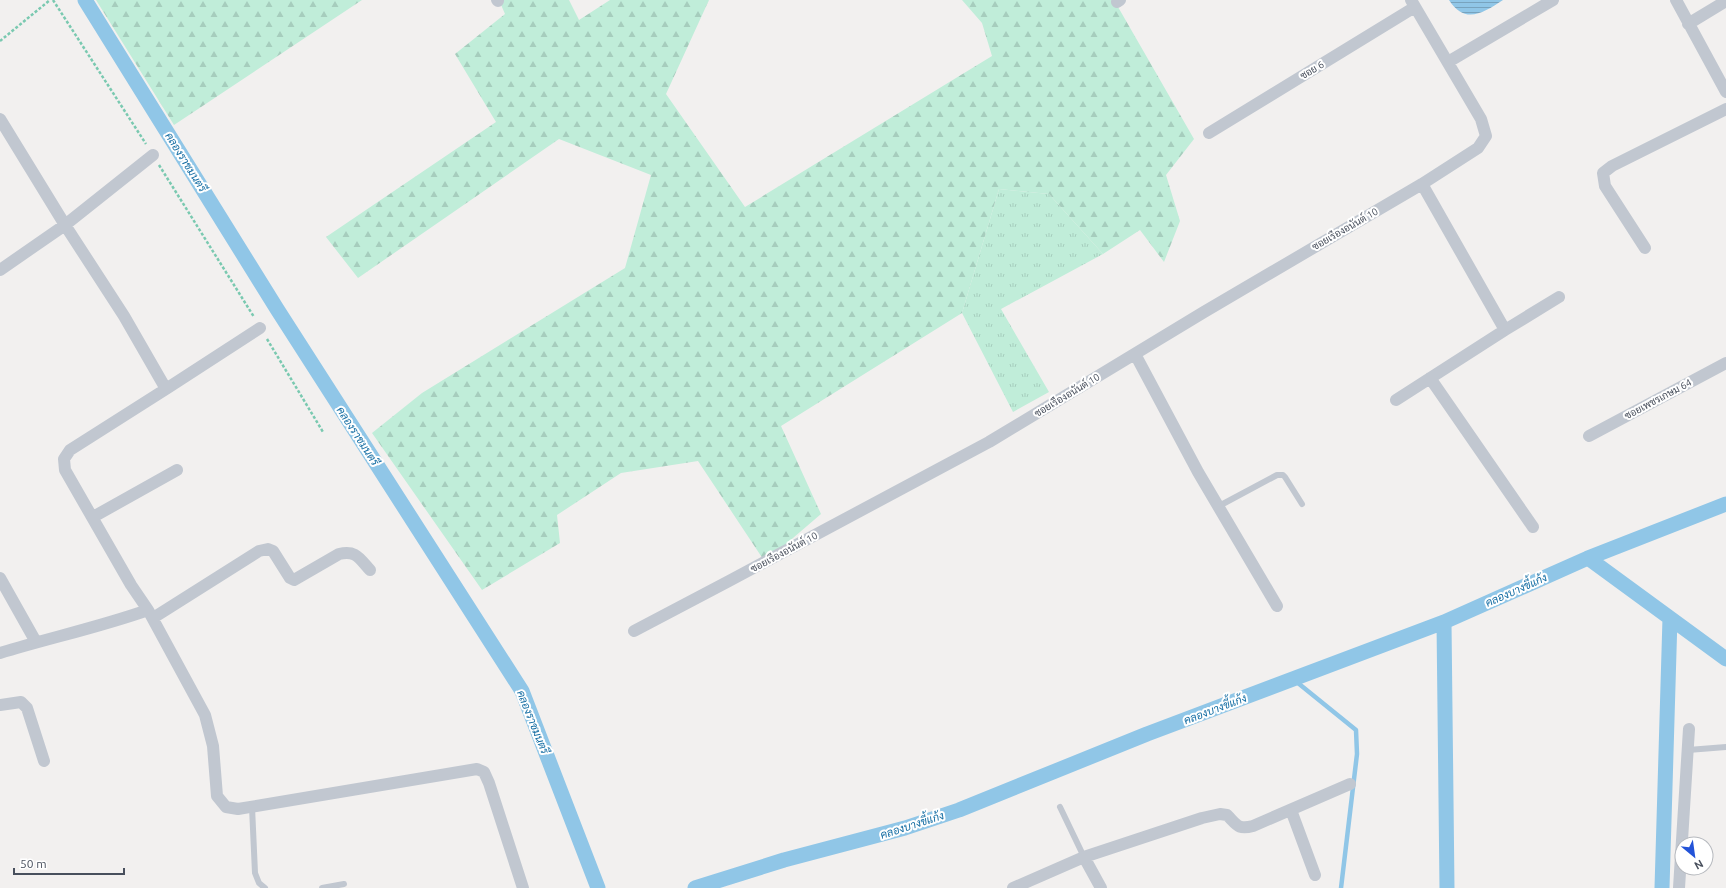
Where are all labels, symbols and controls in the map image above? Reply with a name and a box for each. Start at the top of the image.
street label: ซอย 6 [1298,58,1326,81]
water label: คลองราชมนตรี [163,129,211,195]
street label: ซอยเรืองอนันต์ 10 [1309,204,1380,252]
street label: ซอยเรืองอนันต์ 10 [1031,369,1102,419]
street label: ซอยเพชรเกษม 64 [1623,377,1694,421]
water label: คลองราชมนตรี [335,403,384,468]
street label: ซอยเรืองอนันต์ 10 [748,528,820,574]
water label: คลองบางขี้แก้ง [1481,567,1549,609]
water label: คลองบางขี้แก้ง [1180,687,1248,726]
water label: คลองราชมนตรี [515,688,553,756]
water label: คลองบางขี้แก้ง [877,804,945,841]
north arrow [1674,836,1714,876]
scale bar [14,850,124,876]
text: 50 m [20,857,47,870]
text: N [1692,858,1705,872]

